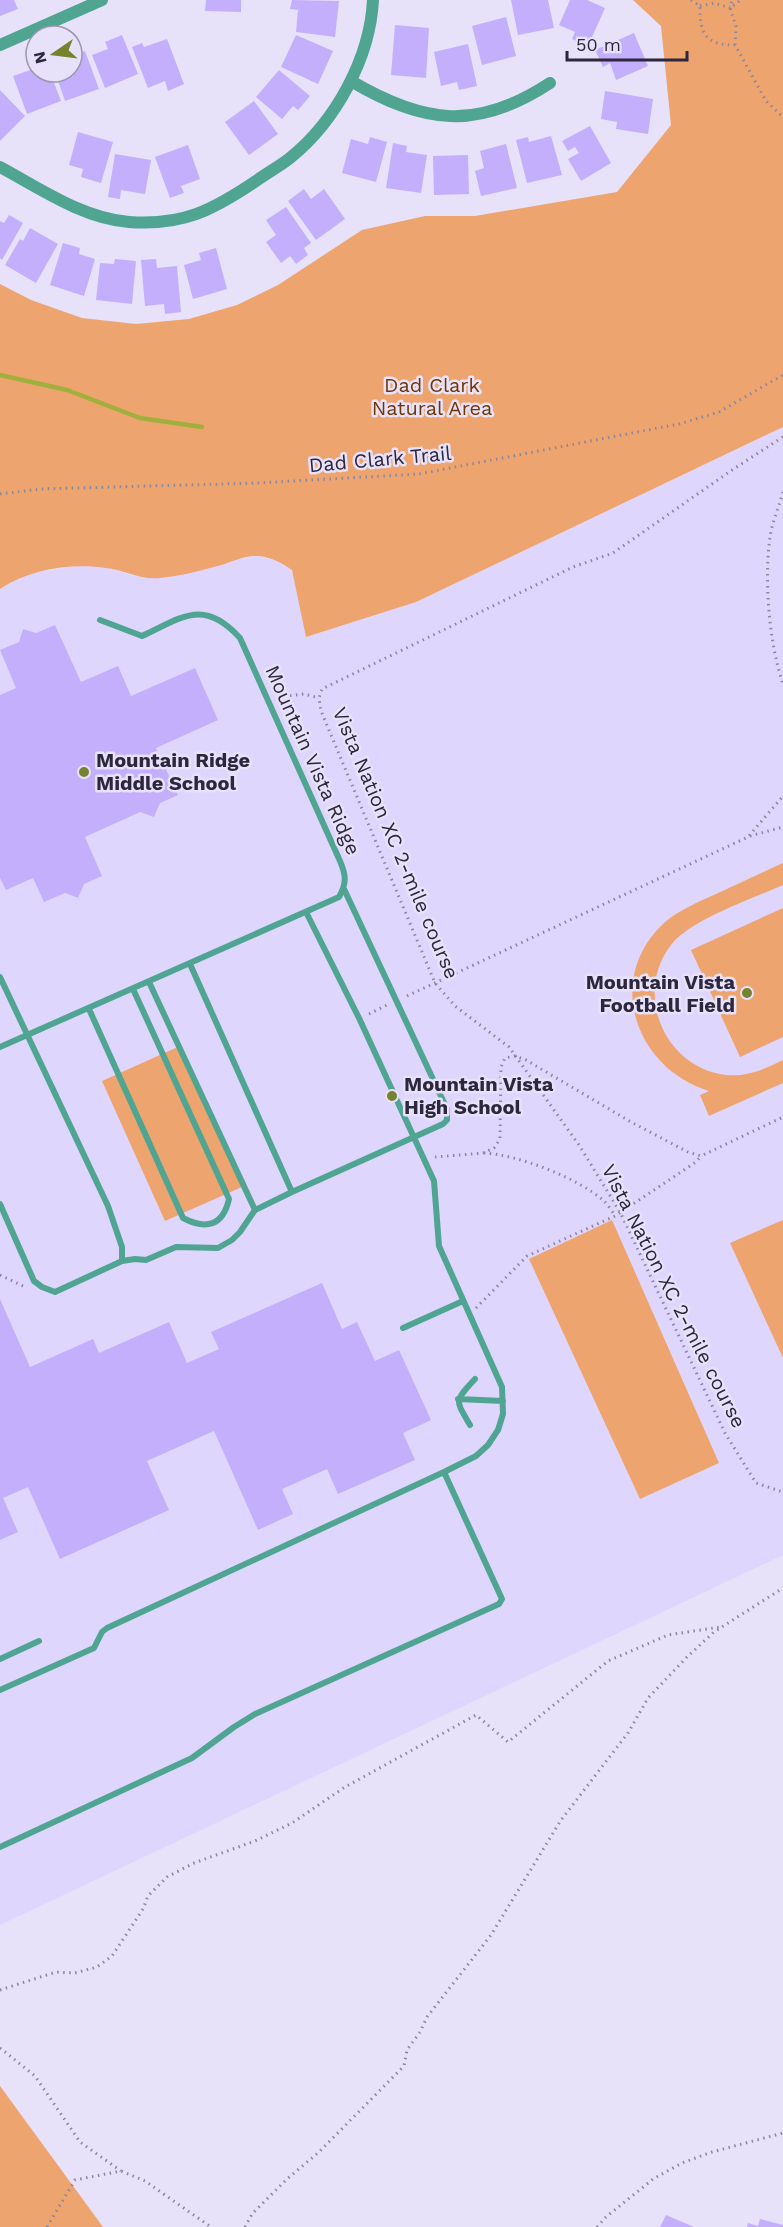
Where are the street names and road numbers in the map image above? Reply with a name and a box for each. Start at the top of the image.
street label: Dad Clark Trail [308,441,452,477]
street label: Mountain Vista Ridge [260,661,366,859]
street label: Vista Nation XC 2-mile course [328,704,464,982]
street label: Vista Nation XC 2-mile course [597,1160,751,1432]

